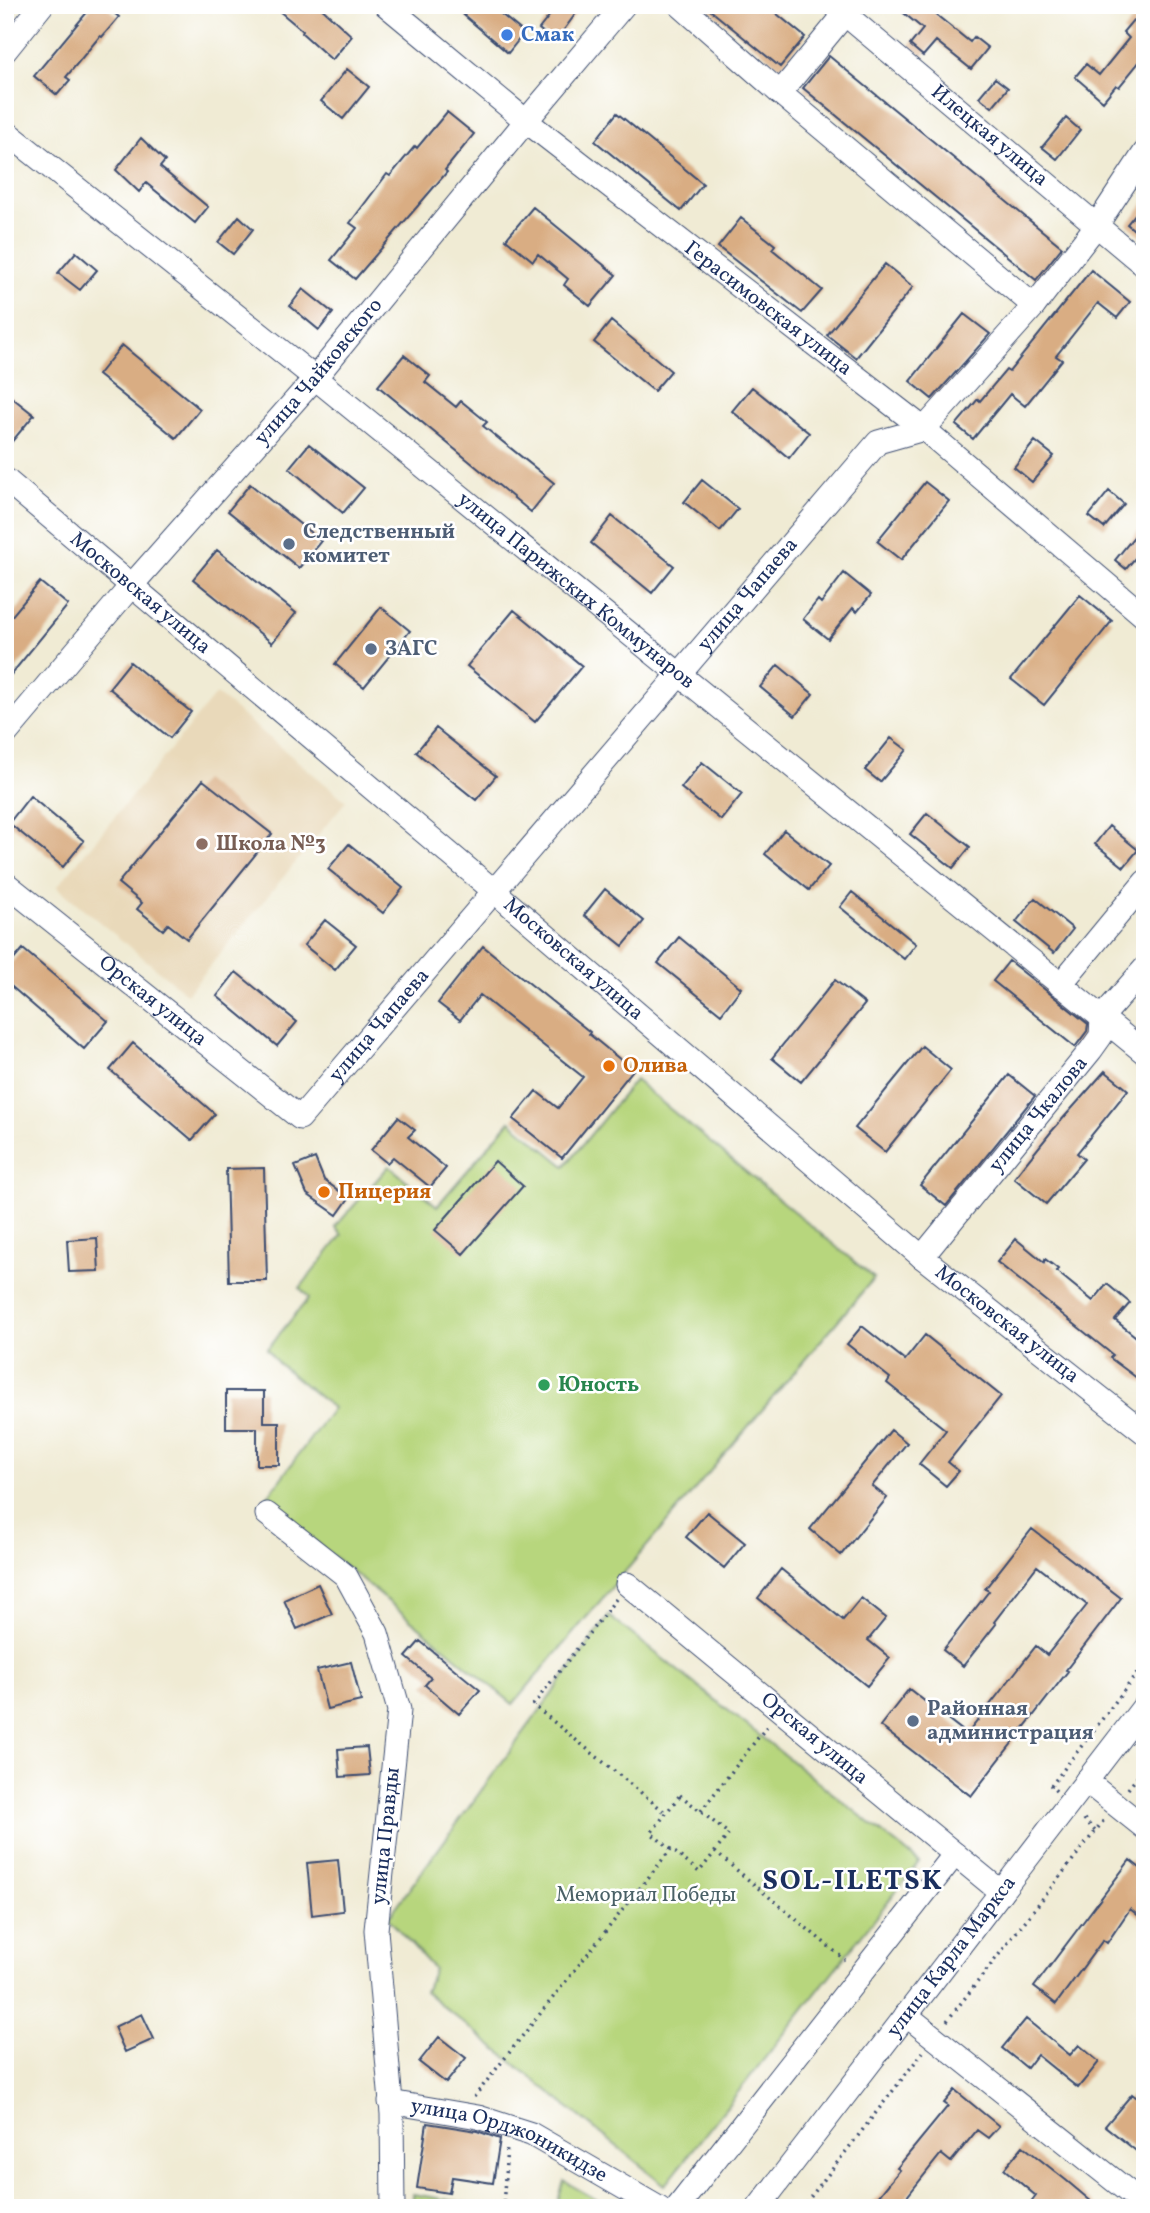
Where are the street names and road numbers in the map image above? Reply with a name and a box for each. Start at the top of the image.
street label: Илецкая улица [925,78,1054,193]
street label: Герасимовская улица [678,234,858,383]
street label: улица Чайковского [248,292,389,452]
street label: улица Парижских Коммунаров [451,485,701,696]
street label: Московская улица [64,525,217,661]
street label: улица Чапаева [691,531,805,658]
street label: Московская улица [497,891,650,1027]
street label: Орская улица [92,948,213,1053]
street label: улица Чапаева [322,962,436,1089]
street label: улица Чкалова [982,1050,1095,1179]
street label: Московская улица [929,1258,1085,1390]
street label: Орская улица [755,1685,875,1791]
street label: улица Правды [364,1766,408,1906]
street label: улица Карла Маркса [880,1870,1023,2044]
street label: улица Орджоникидзе [408,2091,613,2190]

